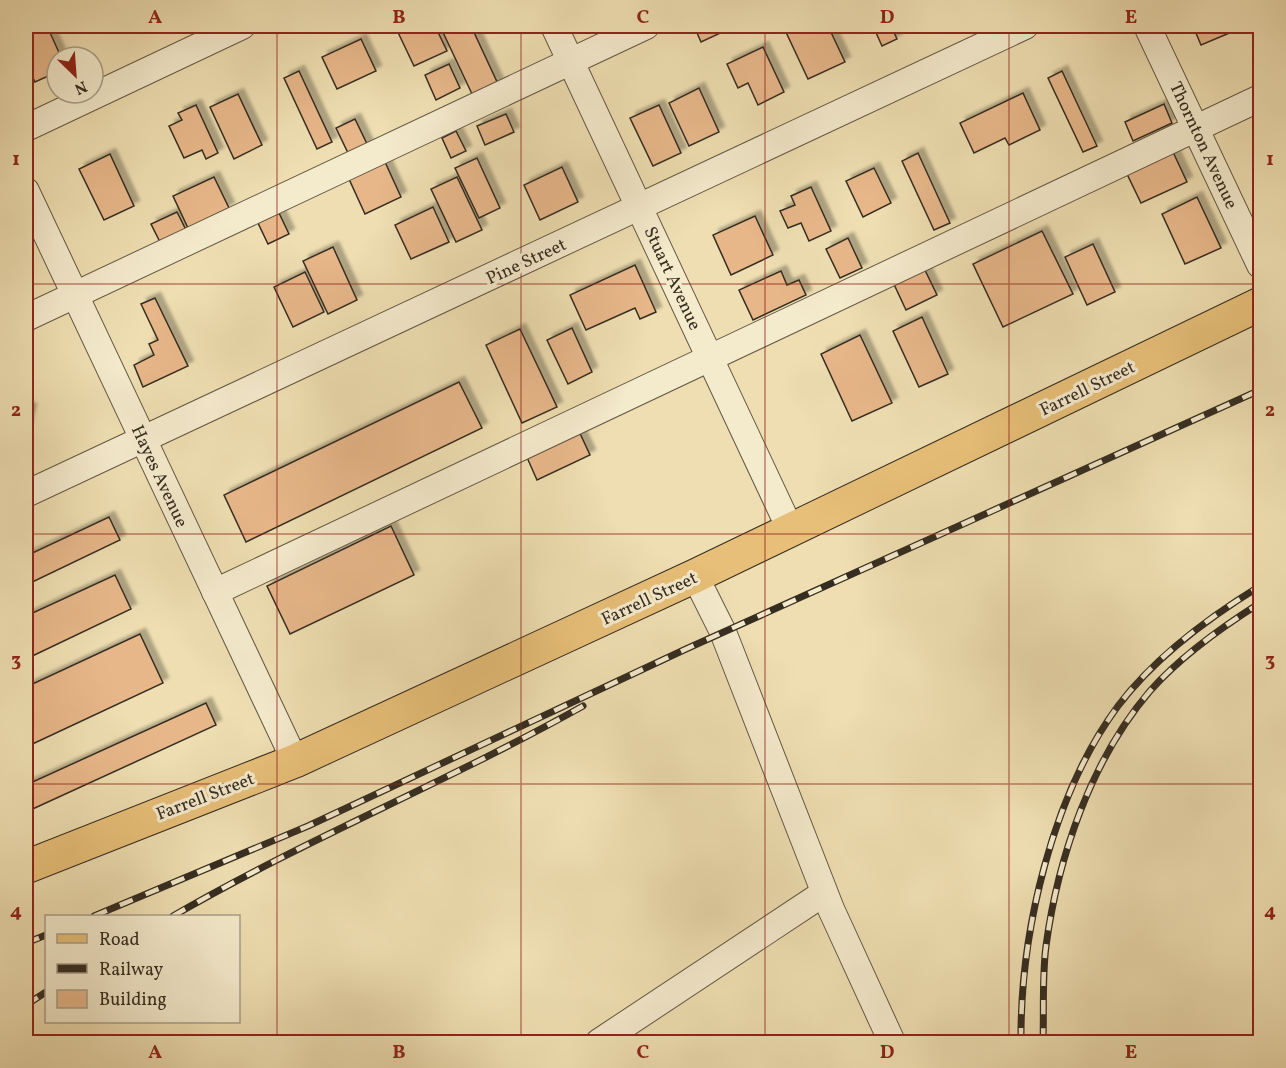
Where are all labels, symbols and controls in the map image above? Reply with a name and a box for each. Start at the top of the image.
text: A [148,4,162,32]
text: B [392,4,406,32]
text: C [637,4,650,32]
text: D [880,4,894,32]
text: E [1125,4,1137,32]
north arrow [45,45,105,105]
text: N [70,74,90,99]
street label: Thornton Avenue [1162,78,1243,213]
text: 1 [12,146,20,174]
text: 1 [1266,146,1274,174]
street label: Stuart Avenue [637,223,707,335]
street label: Pine Street [482,233,571,292]
street label: Farrell Street [1036,355,1140,423]
text: 2 [11,397,21,425]
text: 2 [1265,397,1275,425]
street label: Hayes Avenue [124,421,193,532]
street label: Farrell Street [598,566,702,633]
text: 3 [11,647,21,675]
text: 3 [1265,647,1275,675]
street label: Farrell Street [153,767,258,828]
text: 4 [10,898,22,926]
text: 4 [1264,898,1276,926]
legend [45,915,240,1023]
text: Road [99,928,140,953]
text: Railway [99,958,163,983]
text: Building [99,988,167,1013]
text: A [148,1039,162,1067]
text: B [392,1039,406,1067]
text: C [637,1039,650,1067]
text: D [880,1039,894,1067]
text: E [1125,1039,1137,1067]

